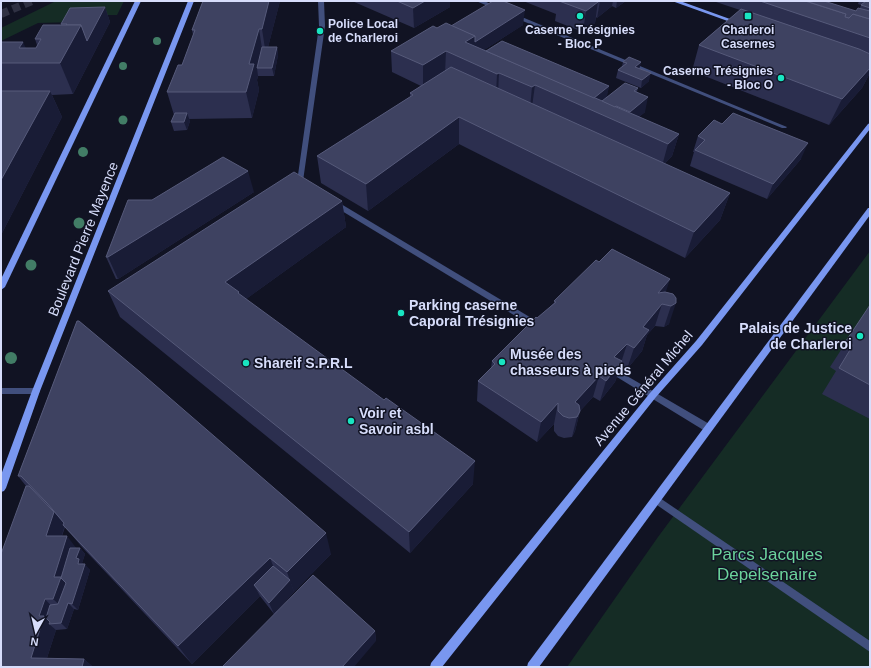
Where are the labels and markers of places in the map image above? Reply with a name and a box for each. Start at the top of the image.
marker: Caserne Trésignies - Bloc P [575,11,585,21]
marker: Charleroi Casernes [743,11,753,21]
place label: Police Local de Charleroi [328,17,398,45]
place label: Caserne Trésignies - Bloc P [525,23,635,51]
place label: Charleroi Casernes [721,23,775,51]
marker: Police Local de Charleroi [315,26,325,36]
place label: Caserne Trésignies - Bloc O [663,64,773,92]
marker: Caserne Trésignies - Bloc O [776,73,786,83]
place label: Parking caserne Caporal Trésignies [409,297,534,329]
marker: Parking caserne Caporal Trésignies [396,308,406,318]
place label: Palais de Justice de Charleroi [739,320,852,352]
marker: Palais de Justice de Charleroi [855,331,865,341]
place label: Musée des chasseurs à pieds [510,346,632,378]
place label: Shareif S.P.R.L [254,355,353,371]
marker: Musée des chasseurs à pieds [497,357,507,367]
marker: Shareif S.P.R.L [241,358,251,368]
place label: Voir et Savoir asbl [359,405,434,437]
marker: Voir et Savoir asbl [346,416,356,426]

